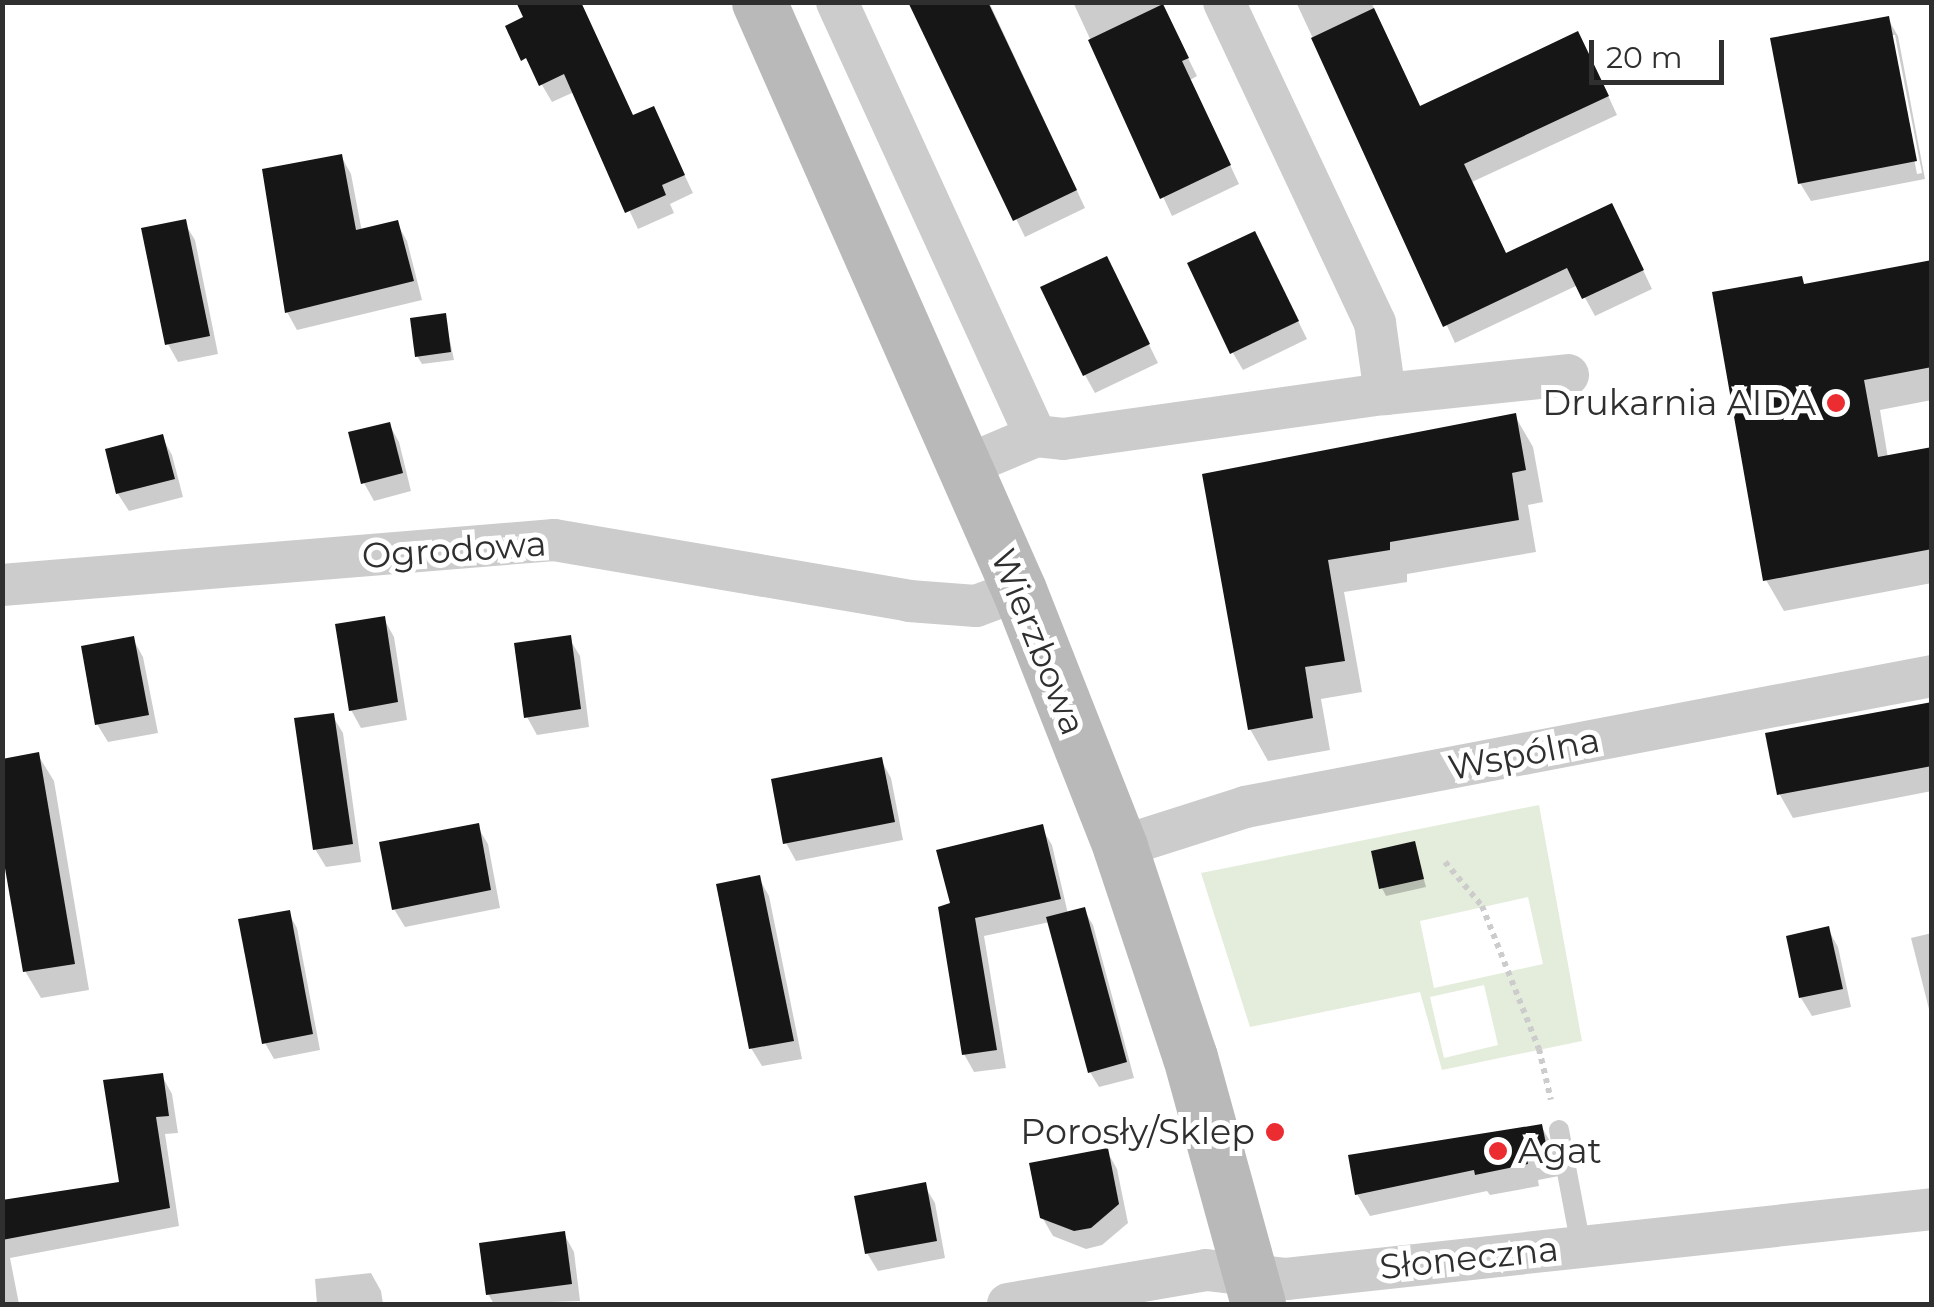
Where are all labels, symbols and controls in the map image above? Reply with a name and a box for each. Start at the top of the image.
scale bar [1594,20,1729,82]
text: 20 m [1606,39,1683,76]
place label: Drukarnia AIDA [1542,382,1816,424]
marker: Drukarnia AIDA [1825,392,1847,414]
street label: Ogrodowa [360,523,548,577]
street label: Wierzbowa [982,543,1094,741]
street label: Wspólna [1445,719,1603,789]
place label: Porosły/Sklep [1020,1111,1255,1153]
marker: Porosły/Sklep [1264,1121,1286,1143]
place label: Agat [1518,1130,1602,1172]
marker: Agat [1487,1140,1509,1162]
street label: Słoneczna [1377,1228,1561,1288]

